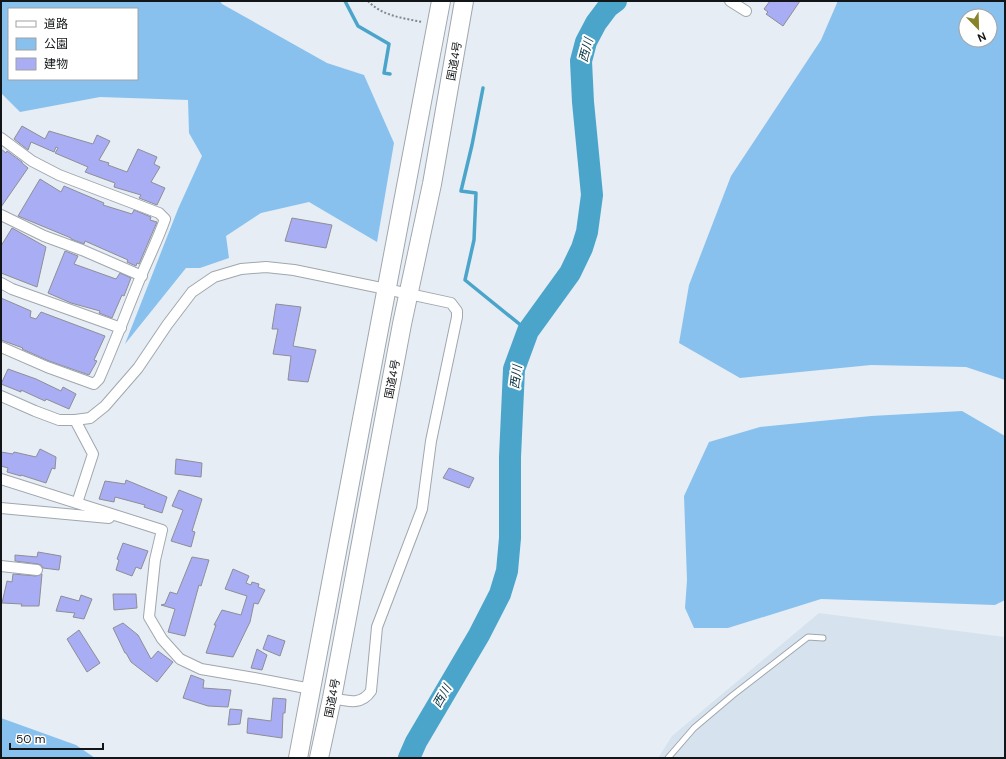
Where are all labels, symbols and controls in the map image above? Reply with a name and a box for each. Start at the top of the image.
legend [8,8,138,80]
north arrow [958,8,998,48]
text: 道路 [44,16,68,32]
text: N [975,29,988,45]
water label: 西川 [575,34,597,64]
text: 公園 [44,36,68,52]
street label: 国道4号 [444,40,464,82]
text: 建物 [44,56,68,72]
street label: 国道4号 [381,358,403,400]
water label: 西川 [507,362,526,390]
street label: 国道4号 [321,677,343,719]
water label: 西川 [429,680,456,710]
scale bar [10,725,103,751]
text: 50 m [16,731,45,747]

